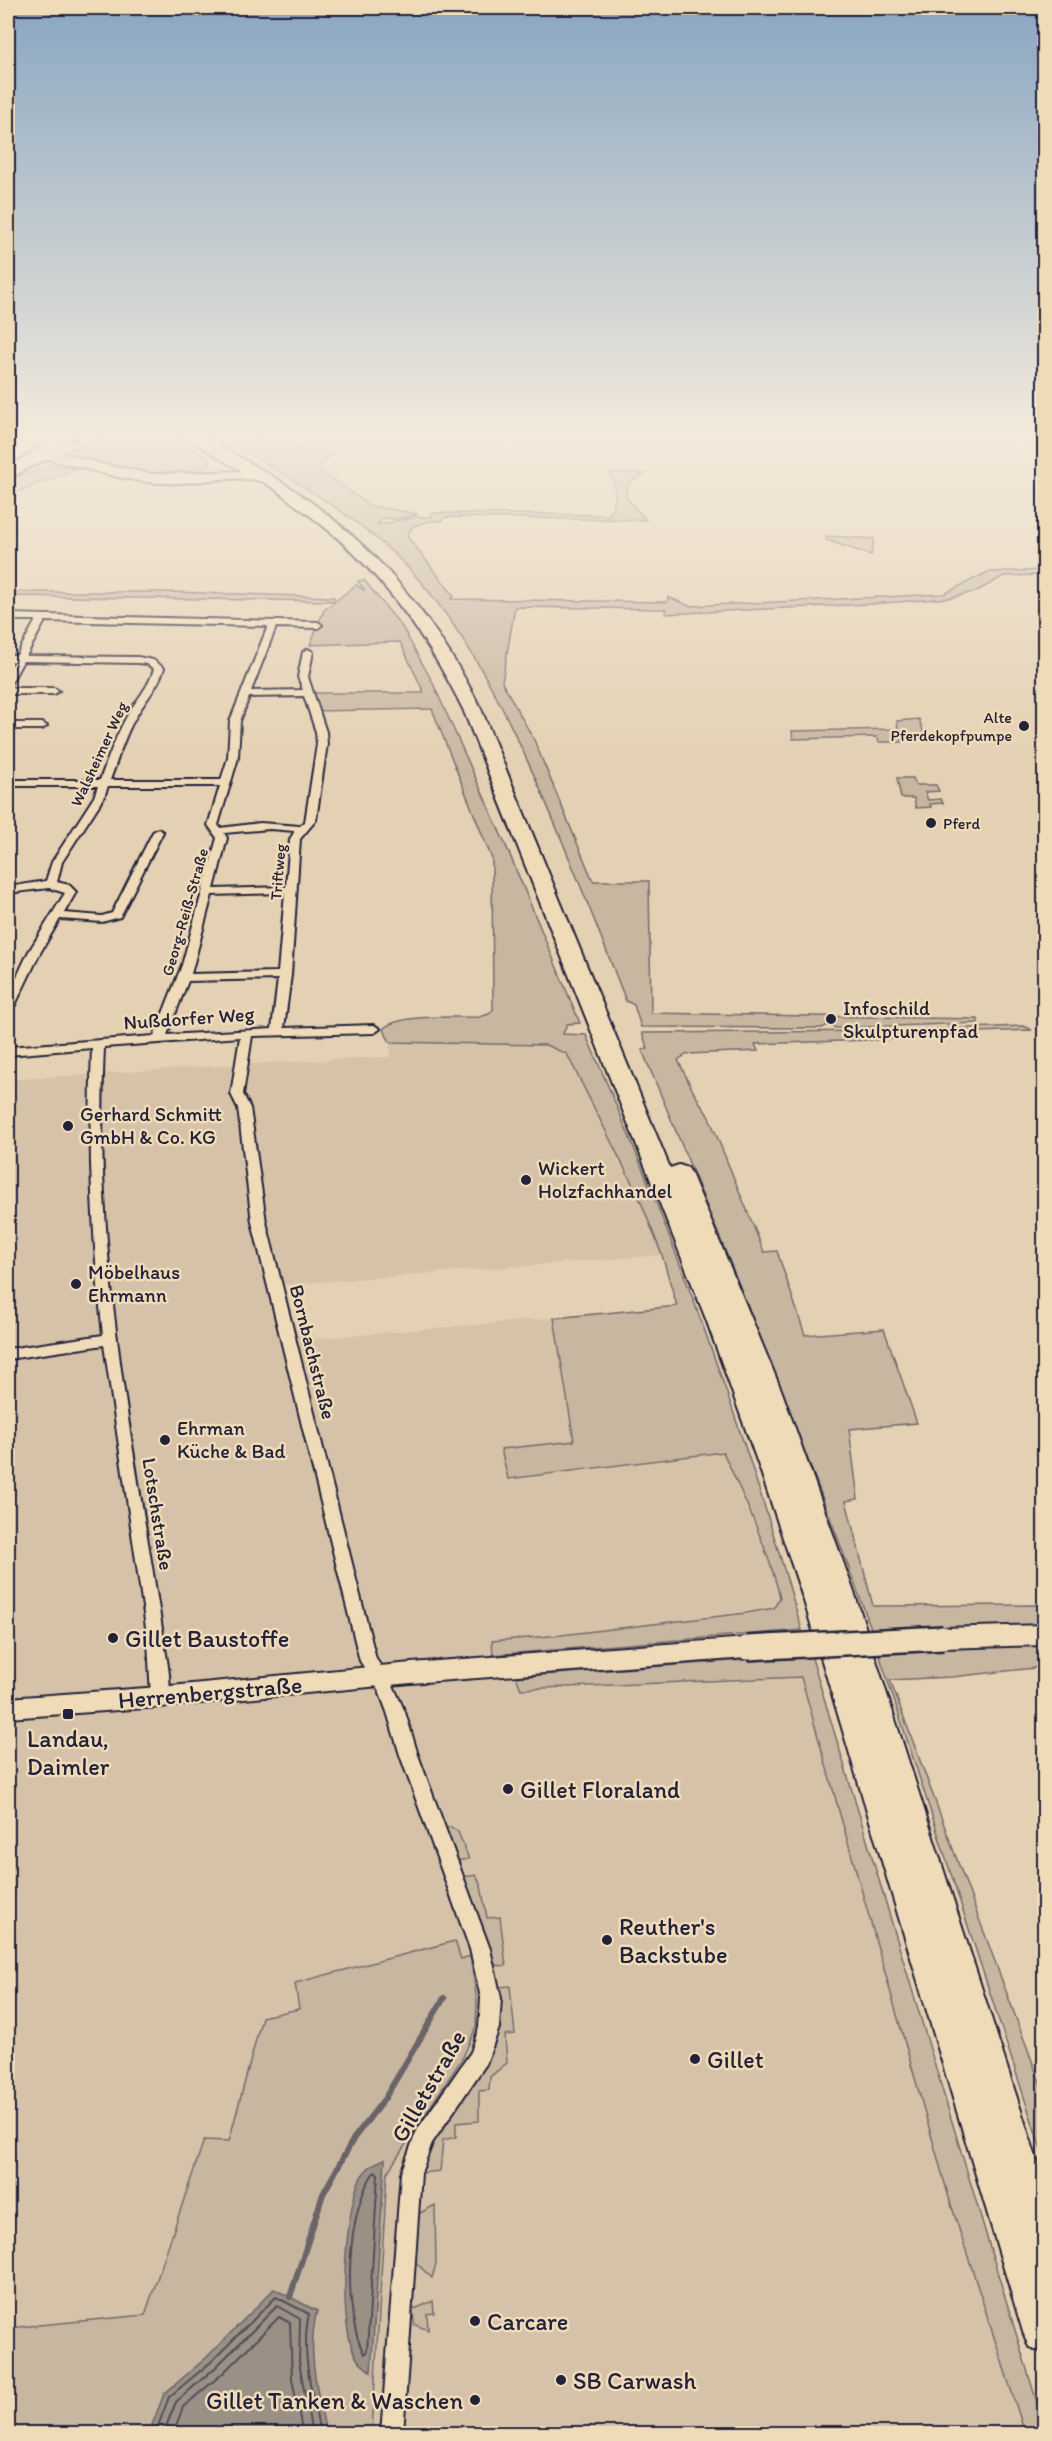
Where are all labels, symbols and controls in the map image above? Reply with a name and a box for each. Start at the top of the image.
street label: Walsheimer Weg [66,698,132,809]
place label: Alte Pferdekopfpumpe [891,708,1012,745]
marker: Alte Pferdekopfpumpe [1017,719,1031,733]
place label: Pferd [943,814,980,833]
marker: Pferd [924,816,938,830]
street label: Triftweg [266,842,290,901]
street label: Georg-Reiß-Straße [158,846,212,978]
place label: Infoschild Skulpturenpfad [843,996,978,1043]
street label: Nußdorfer Weg [123,1001,256,1035]
marker: Infoschild Skulpturenpfad [824,1012,838,1026]
place label: Gerhard Schmitt GmbH & Co. KG [80,1102,222,1149]
marker: Gerhard Schmitt GmbH & Co. KG [61,1119,75,1133]
place label: Wickert Holzfachhandel [538,1156,672,1203]
marker: Wickert Holzfachhandel [519,1173,533,1187]
place label: Möbelhaus Ehrmann [88,1260,180,1307]
marker: Möbelhaus Ehrmann [69,1277,83,1291]
street label: Bornbachstraße [285,1282,341,1422]
place label: Ehrman Küche & Bad [177,1416,285,1463]
marker: Ehrman Küche & Bad [158,1433,172,1447]
street label: Lotschstraße [137,1456,179,1572]
place label: Gillet Baustoffe [125,1624,289,1653]
marker: Gillet Baustoffe [106,1631,120,1645]
street label: Herrenbergstraße [117,1669,303,1715]
marker: Landau, Daimler [61,1707,75,1721]
place label: Landau, Daimler [27,1724,110,1781]
place label: Gillet Floraland [520,1775,680,1804]
marker: Gillet Floraland [501,1782,515,1796]
place label: Reuther's Backstube [619,1912,727,1969]
marker: Reuther's Backstube [600,1933,614,1947]
street label: Gilletstraße [384,2025,472,2147]
place label: Gillet [707,2045,764,2074]
marker: Gillet [688,2052,702,2066]
place label: Carcare [487,2307,568,2336]
marker: Carcare [468,2314,482,2328]
place label: SB Carwash [573,2366,696,2395]
marker: SB Carwash [554,2373,568,2387]
place label: Gillet Tanken & Waschen [206,2386,463,2415]
marker: Gillet Tanken & Waschen [468,2393,482,2407]

